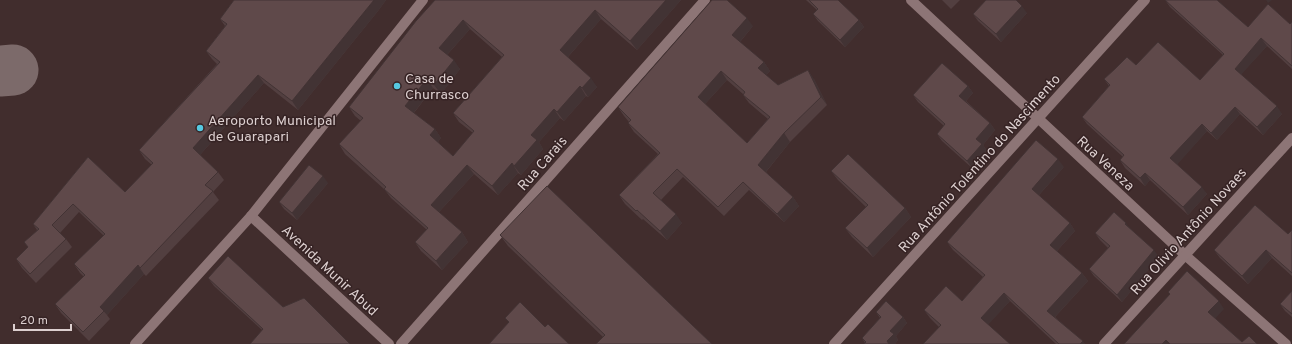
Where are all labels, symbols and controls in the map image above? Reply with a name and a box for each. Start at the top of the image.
place label: Casa de Churrasco [405,71,469,104]
street label: Rua Antônio Tolentino do Nascimento [895,71,1065,257]
marker: Casa de Churrasco [392,81,402,91]
place label: Aeroporto Municipal de Guarapari [208,113,336,146]
marker: Aeroporto Municipal de Guarapari [195,123,205,133]
street label: Rua Carais [515,133,572,195]
street label: Rua Veneza [1073,133,1137,195]
street label: Rua Olivio Antônio Novaes [1127,165,1251,299]
street label: Avenida Munir Abud [277,222,381,320]
scale bar [14,306,71,332]
text: 20 m [20,313,48,329]

